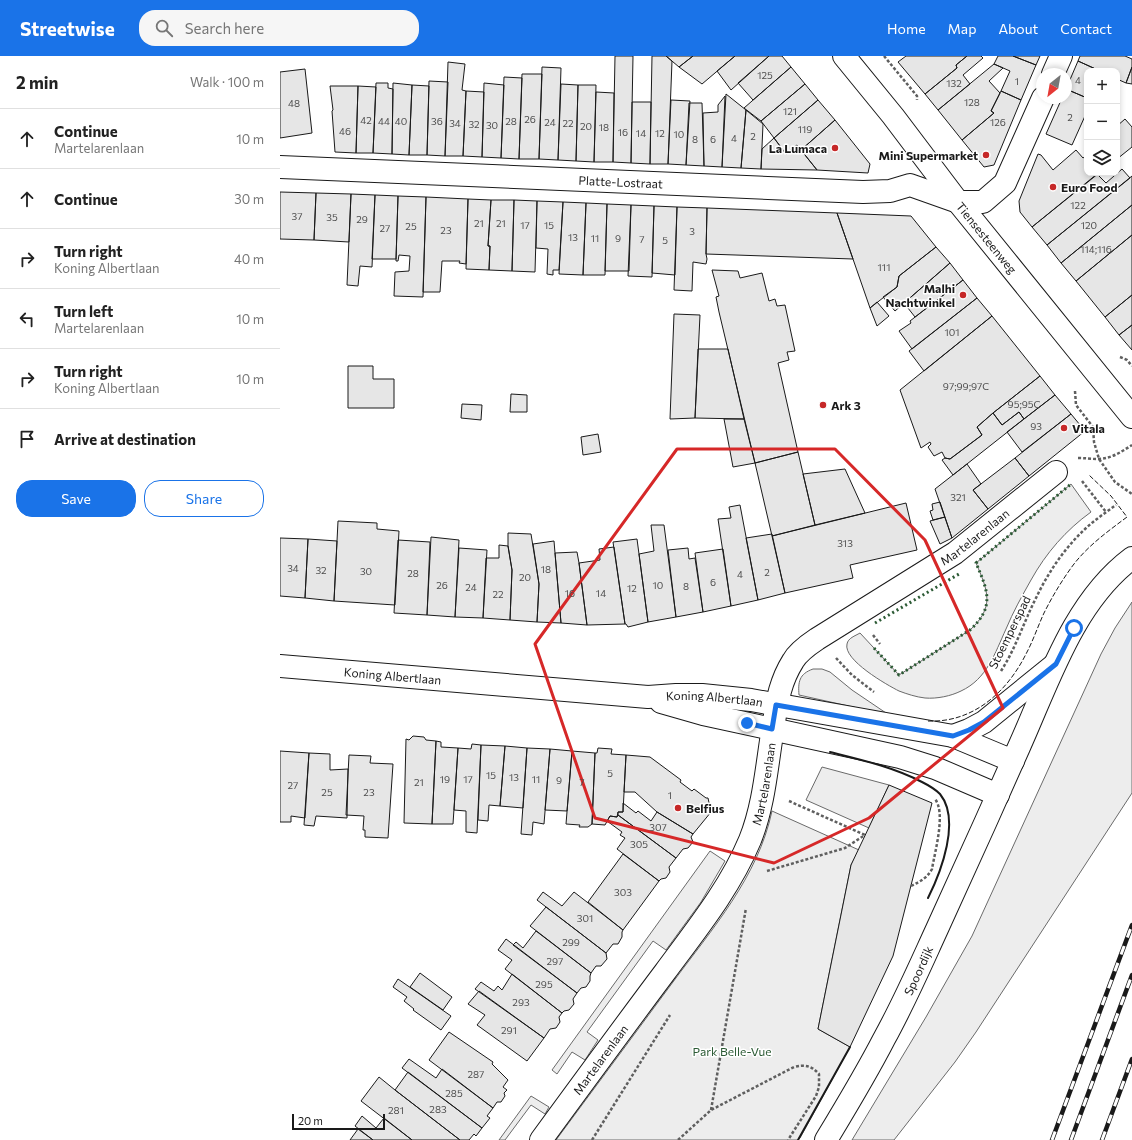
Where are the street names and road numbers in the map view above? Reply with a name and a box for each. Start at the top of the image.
street label: Platte-Lostraat [578,173,663,190]
street label: Tiensesteenweg [954,199,1020,276]
street label: Martelarenlaan [937,506,1012,568]
street label: Stoemperspad [985,593,1033,671]
street label: Koning Albertlaan [343,664,442,687]
street label: Koning Albertlaan [665,688,764,709]
street label: Martelarenlaan [749,742,778,827]
street label: Spoordijk [901,943,936,997]
street label: Martelarenlaan [570,1022,630,1097]

